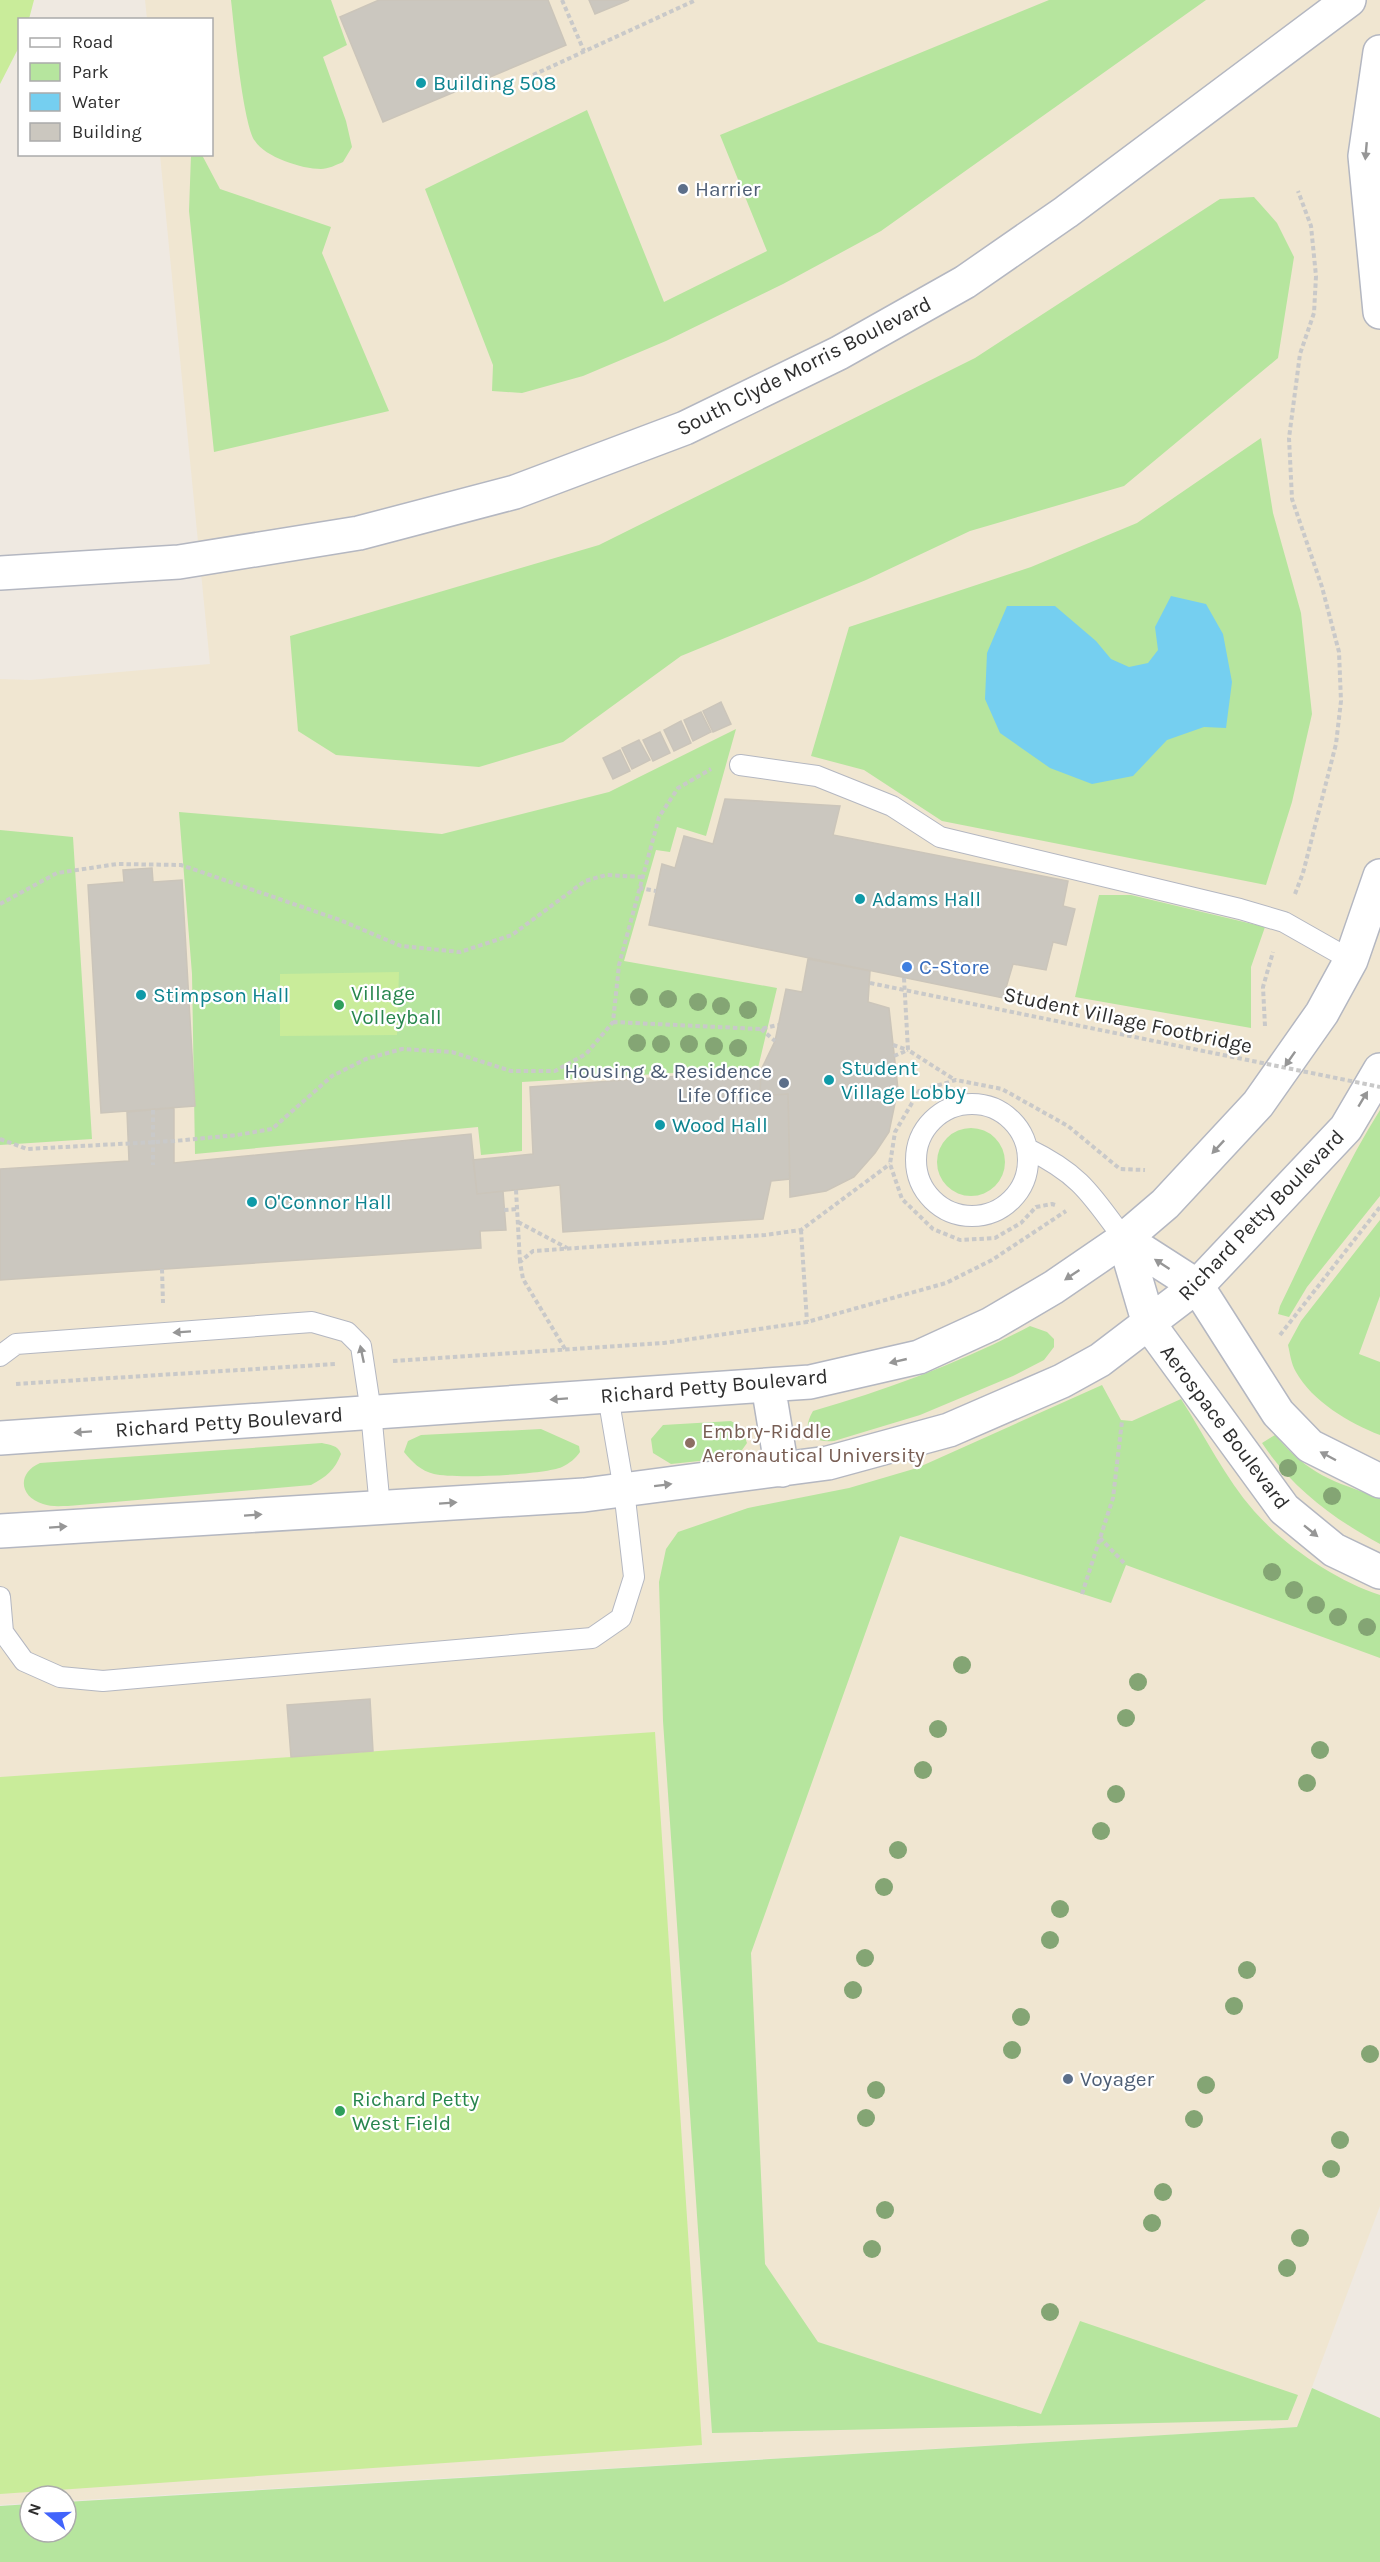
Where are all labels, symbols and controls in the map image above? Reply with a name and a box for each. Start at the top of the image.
legend [18,18,213,156]
text: Road [72,31,113,53]
text: Park [72,61,109,83]
place label: Building 508 [433,71,556,95]
marker: Building 508 [414,76,428,90]
text: Water [72,91,120,113]
text: Building [72,121,142,143]
one-way arrow [1361,142,1371,161]
place label: Harrier [695,177,761,201]
marker: Harrier [676,182,690,196]
street label: South Clyde Morris Boulevard [673,291,935,441]
place label: Adams Hall [872,887,981,911]
marker: Adams Hall [853,892,867,906]
place label: C-Store [919,955,990,979]
marker: C-Store [900,960,914,974]
place label: Village Volleyball [351,981,442,1029]
street label: Student Village Footbridge [1001,982,1255,1058]
place label: Stimpson Hall [153,983,289,1007]
marker: Stimpson Hall [134,988,148,1002]
marker: Village Volleyball [332,998,346,1012]
one-way arrow [1284,1050,1296,1066]
place label: Student Village Lobby [841,1056,966,1104]
place label: Housing & Residence Life Office [564,1059,772,1107]
marker: Student Village Lobby [822,1073,836,1087]
marker: Housing & Residence Life Office [777,1076,791,1090]
one-way arrow [1358,1090,1368,1107]
place label: Wood Hall [672,1113,768,1137]
marker: Wood Hall [653,1118,667,1132]
street label: Richard Petty Boulevard [1173,1125,1349,1305]
one-way arrow [1212,1139,1225,1154]
place label: O'Connor Hall [264,1190,392,1214]
marker: O'Connor Hall [245,1195,259,1209]
one-way arrow [1154,1258,1170,1269]
one-way arrow [1064,1269,1080,1280]
one-way arrow [172,1327,191,1337]
street label: Aerospace Boulevard [1155,1340,1295,1514]
one-way arrow [357,1344,366,1363]
one-way arrow [889,1357,908,1367]
street label: Richard Petty Boulevard [599,1364,829,1408]
one-way arrow [550,1394,569,1404]
street label: Richard Petty Boulevard [114,1402,344,1442]
place label: Embry-Riddle Aeronautical University [702,1419,925,1467]
one-way arrow [73,1428,92,1437]
marker: Embry-Riddle Aeronautical University [683,1436,697,1450]
one-way arrow [1319,1451,1336,1460]
one-way arrow [653,1480,672,1490]
one-way arrow [438,1499,457,1508]
one-way arrow [244,1511,263,1520]
one-way arrow [49,1523,68,1532]
one-way arrow [1303,1524,1318,1537]
place label: Voyager [1080,2067,1155,2091]
marker: Voyager [1061,2072,1075,2086]
place label: Richard Petty West Field [352,2087,479,2135]
marker: Richard Petty West Field [333,2104,347,2118]
north arrow [18,2484,78,2544]
text: N [23,2501,45,2518]

